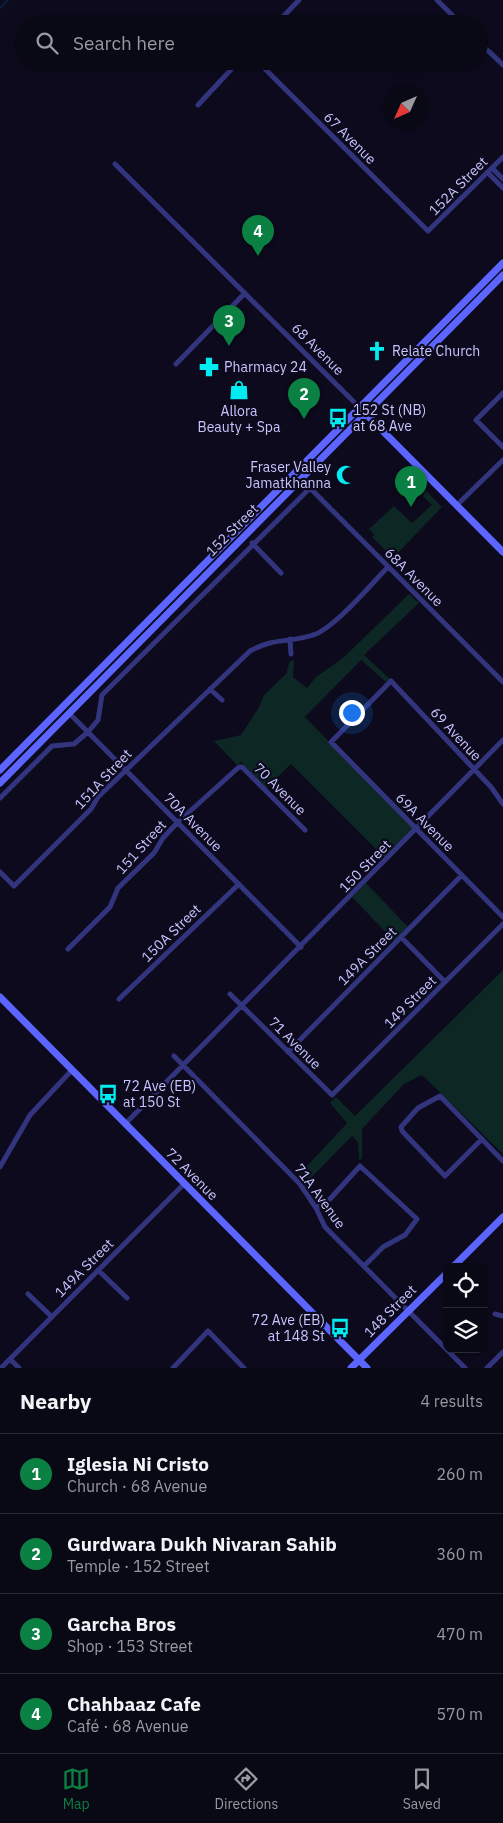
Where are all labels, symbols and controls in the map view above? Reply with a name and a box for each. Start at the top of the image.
search box [15,15,488,70]
icon: search [33,29,61,57]
text: Search here [73,31,175,55]
north arrow [383,85,428,130]
street label: 67 Avenue [320,108,380,168]
street label: 152A Street [425,153,491,219]
pin: 4 [242,215,274,256]
pin: 3 [213,305,245,346]
street label: 68 Avenue [288,319,348,379]
church icon: Relate Church [366,340,388,362]
place label: Relate Church [392,342,480,360]
pharmacy icon: Pharmacy 24 [198,356,220,378]
place label: Pharmacy 24 [224,358,307,376]
pin: 2 [288,378,320,419]
shop icon: Allora Beauty + Spa [228,379,250,401]
place label: 152 St (NB) at 68 Ave [353,401,426,435]
place label: Allora Beauty + Spa [198,402,281,436]
bus stop icon: 152 St (NB) at 68 Ave [327,407,349,429]
place label: Fraser Valley Jamatkhanna [246,458,332,492]
mosque icon: Fraser Valley Jamatkhanna [335,464,357,486]
pin: 1 [395,466,427,507]
street label: 152 Street [202,500,262,560]
street label: 68A Avenue [381,544,447,610]
your location [339,700,365,726]
street label: 69 Avenue [427,703,486,765]
street label: 151A Street [71,745,136,813]
street label: 70 Avenue [250,759,310,819]
street label: 70A Avenue [160,789,226,855]
street label: 69A Avenue [392,789,458,855]
street label: 151 Street [112,816,170,878]
street label: 150 Street [335,836,395,896]
street label: 150A Street [137,900,205,966]
street label: 149A Street [334,923,400,989]
street label: 149 Street [380,972,440,1032]
street label: 71 Avenue [265,1013,325,1073]
place label: 72 Ave (EB) at 150 St [123,1077,196,1111]
bus stop icon: 72 Ave (EB) at 150 St [97,1083,119,1105]
street label: 72 Avenue [162,1144,222,1204]
street label: 71A Avenue [290,1160,350,1232]
street label: 149A Street [51,1235,117,1301]
map controls [443,1263,488,1353]
button: locate [443,1263,488,1308]
street label: 148 Street [360,1281,420,1341]
button: layers [443,1308,488,1353]
place label: 72 Ave (EB) at 148 St [252,1311,325,1345]
bus stop icon: 72 Ave (EB) at 148 St [329,1317,351,1339]
text: Nearby [20,1387,91,1415]
text: 4 results [420,1391,483,1411]
text: Iglesia Ni Cristo [67,1452,209,1476]
text: 1 [31,1464,41,1484]
text: 260 m [436,1464,483,1484]
text: Church · 68 Avenue [67,1476,207,1496]
text: Gurdwara Dukh Nivaran Sahib [67,1532,337,1556]
text: 2 [31,1544,41,1564]
text: 360 m [436,1544,483,1564]
text: Temple · 152 Street [67,1556,210,1576]
text: Garcha Bros [67,1612,176,1636]
text: 3 [31,1624,41,1644]
text: 470 m [436,1624,483,1644]
text: Shop · 153 Street [67,1636,193,1656]
text: Chahbaaz Cafe [67,1692,201,1716]
text: 4 [31,1704,41,1724]
text: 570 m [436,1704,483,1724]
text: Café · 68 Avenue [67,1716,189,1736]
tab: Map [62,1765,90,1813]
tab: Directions [215,1765,278,1813]
tab: Saved [403,1765,441,1813]

